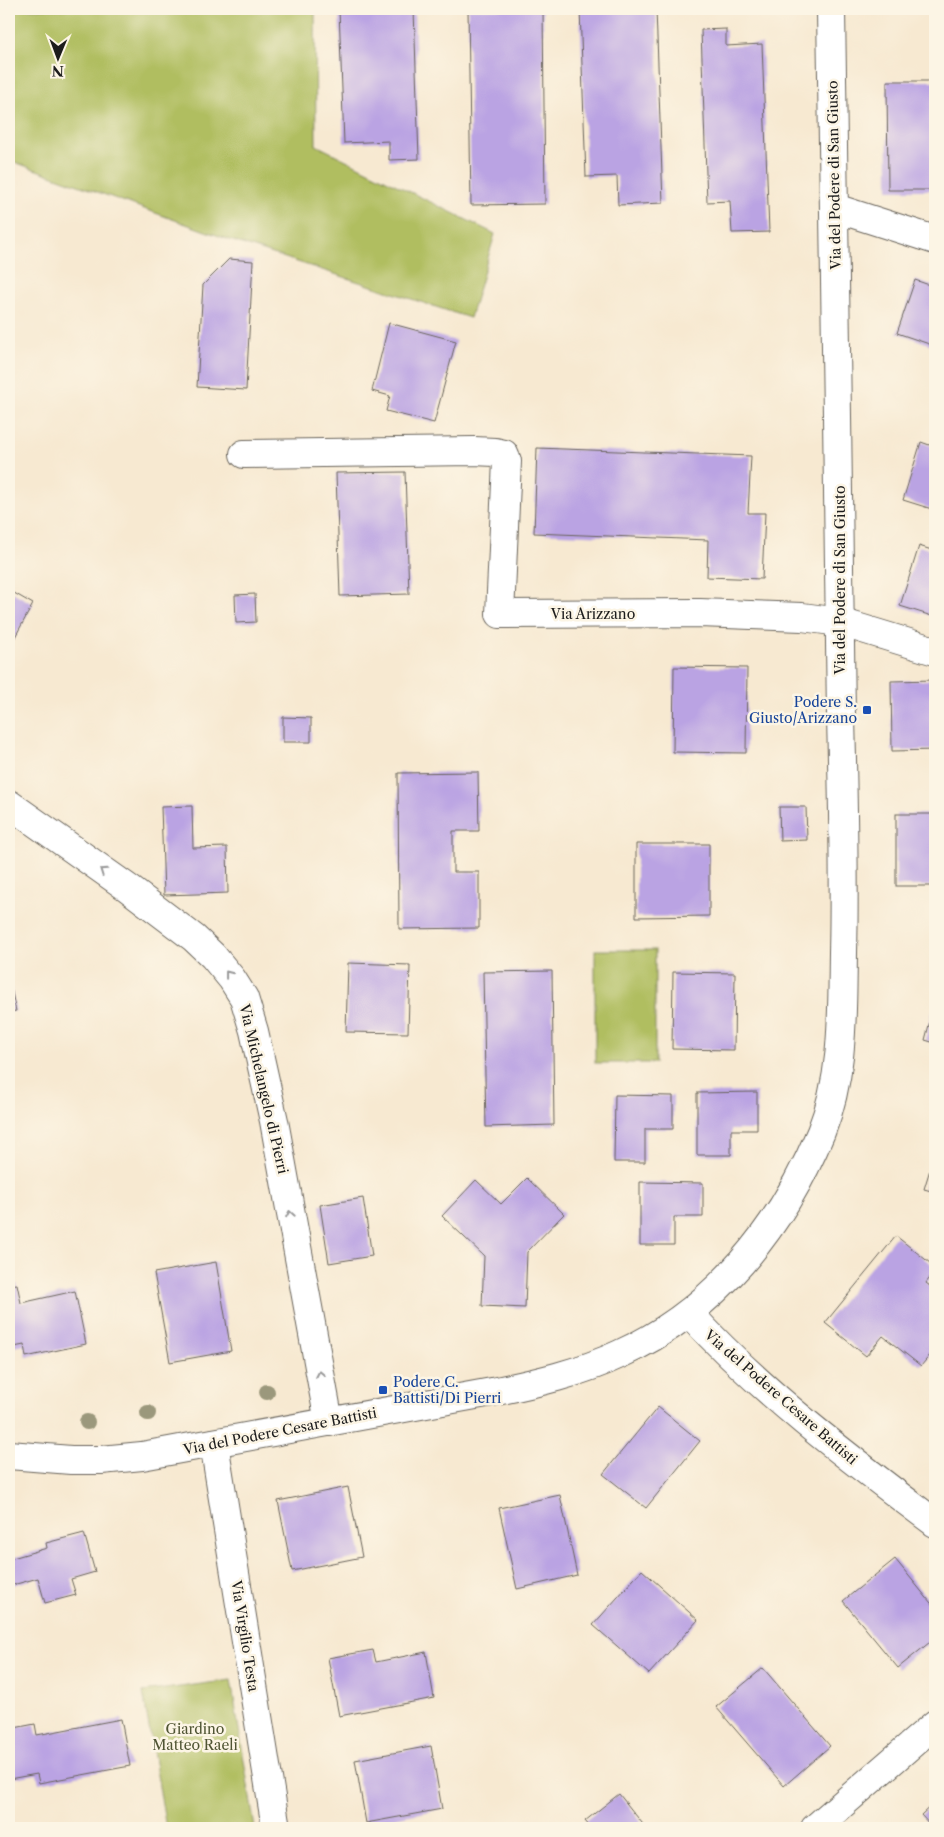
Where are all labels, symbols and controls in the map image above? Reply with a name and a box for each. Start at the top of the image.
north arrow [32,32,82,82]
text: N [52,62,64,80]
street label: Via del Podere di San Giusto [823,80,845,271]
street label: Via del Podere di San Giusto [831,485,849,676]
street label: Via Arizzano [550,605,635,623]
place label: Podere S. Giusto/Arizzano [749,693,857,727]
marker: Podere S. Giusto/Arizzano [861,704,873,716]
one-way arrow [99,868,109,877]
one-way arrow [225,971,233,980]
street label: Via Michelangelo di Pierri [235,1001,292,1176]
one-way arrow [286,1210,296,1218]
street label: Via del Podere Cesare Battisti [700,1325,861,1468]
one-way arrow [315,1369,326,1378]
place label: Podere C. Battisti/Di Pierri [393,1373,501,1407]
marker: Podere C. Battisti/Di Pierri [377,1384,389,1396]
street label: Via del Podere Cesare Battisti [181,1403,378,1459]
street label: Via Virgilio Testa [227,1578,263,1693]
park label: Giardino Matteo Raeli [152,1720,238,1754]

